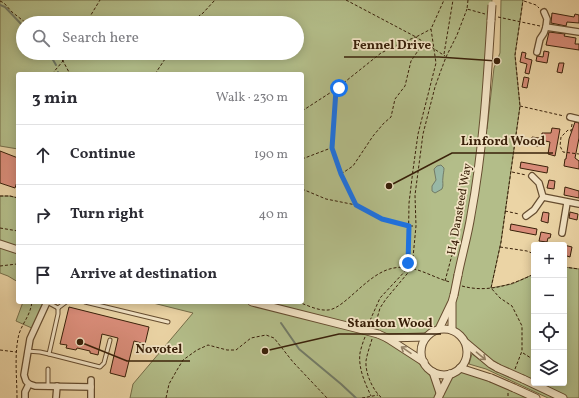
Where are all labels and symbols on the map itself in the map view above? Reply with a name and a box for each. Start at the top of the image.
callout: Fennel Drive [344,32,439,57]
text: Fennel Drive [353,37,431,55]
route start [330,79,348,97]
callout: Linford Wood [452,128,553,153]
text: Linford Wood [461,133,545,151]
street label: H4 Dansteed Way [444,161,476,256]
route end [399,254,417,272]
callout: Stanton Wood [339,309,441,334]
text: Stanton Wood [347,315,433,333]
callout: Novotel [127,336,190,361]
text: Novotel [135,341,183,359]
one-way arrow [400,346,411,354]
one-way arrow [476,352,487,361]

